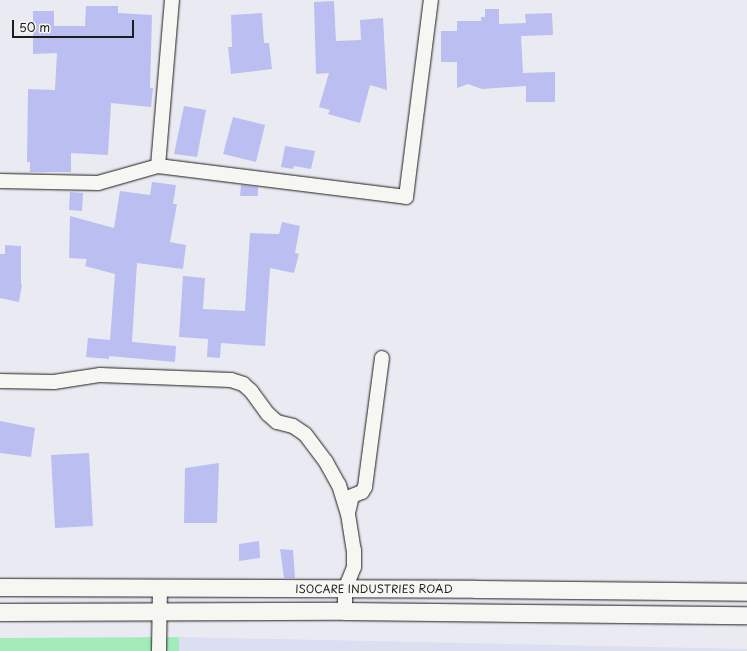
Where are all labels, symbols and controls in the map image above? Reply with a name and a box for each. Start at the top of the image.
scale bar [14,12,136,38]
text: 50 m [19,18,50,36]
street label: ISOCARE INDUSTRIES ROAD [294,582,454,596]

